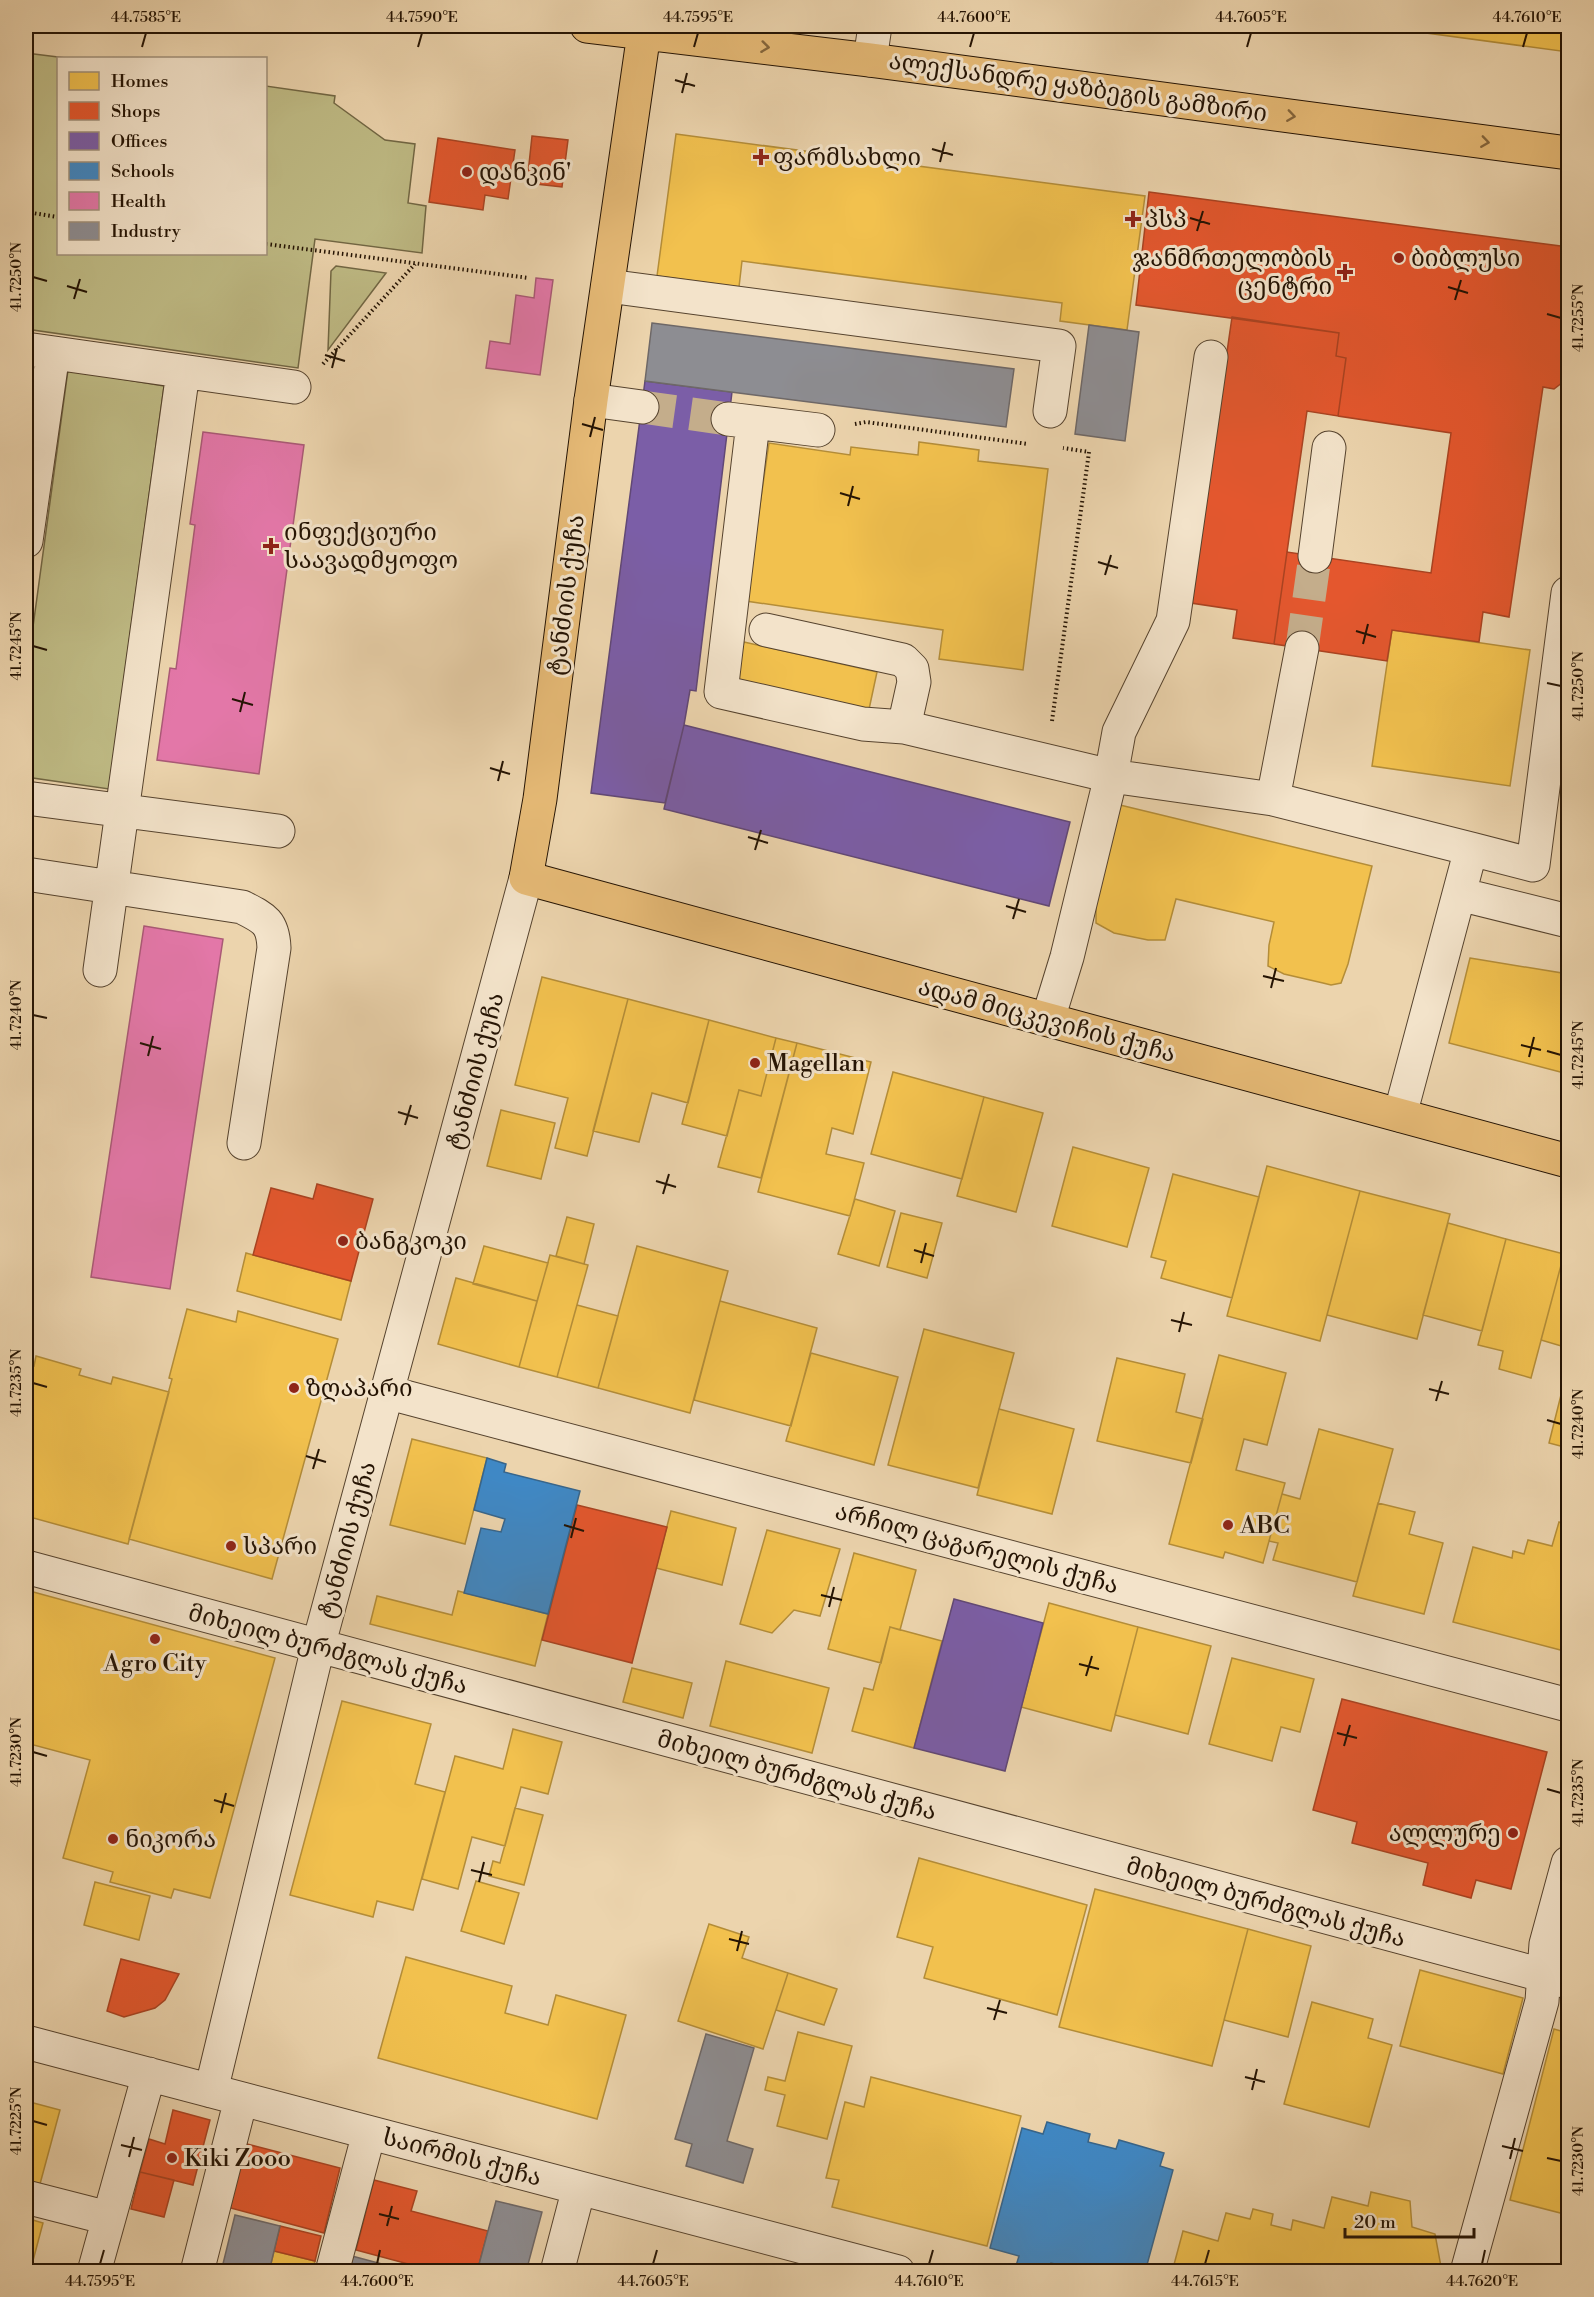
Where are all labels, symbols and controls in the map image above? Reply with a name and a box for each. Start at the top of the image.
text: 44.7585°E [111,8,181,27]
text: 44.7590°E [386,8,458,27]
text: 44.7595°E [663,8,733,27]
text: 44.7600°E [937,8,1011,27]
text: 44.7605°E [1215,8,1287,27]
text: 44.7610°E [1492,8,1562,27]
one-way arrow [760,40,769,53]
street label: ალექსანდრე ყაზბეგის გამზირი [887,47,1269,129]
legend [57,57,267,255]
text: Homes [111,70,168,93]
text: Shops [111,100,161,123]
one-way arrow [1287,109,1296,121]
text: Offices [111,130,167,153]
one-way arrow [1480,135,1489,147]
place label: ფარმსახლი [773,143,921,173]
marker: ფარმსახლი [754,150,768,164]
place label: დანკინ' [479,158,571,188]
text: Schools [111,160,175,183]
marker: დანკინ' [460,165,474,179]
text: Health [111,190,167,213]
place label: პსპ [1145,205,1187,235]
marker: პსპ [1126,212,1140,226]
text: Industry [111,220,181,243]
text: 41.7250°N [7,242,26,312]
place label: ჯანმრთელობის ცენტრი [1133,244,1332,302]
place label: ბიბლუსი [1411,244,1520,274]
marker: ბიბლუსი [1392,251,1406,265]
marker: ჯანმრთელობის ცენტრი [1336,263,1354,281]
text: 41.7255°N [1569,284,1588,352]
street label: ტანძიის ქუჩა [542,513,592,677]
place label: ინფექციური საავადმყოფო [284,518,458,576]
marker: ინფექციური საავადმყოფო [262,537,280,555]
text: 41.7245°N [7,612,26,680]
text: 41.7250°N [1569,651,1588,721]
street label: ადამ მიცკევიჩის ქუჩა [915,972,1179,1070]
text: 41.7240°N [7,980,26,1050]
street label: ტანძიის ქუჩა [441,989,511,1153]
text: 41.7245°N [1569,1021,1588,1089]
place label: Magellan [767,1049,865,1079]
marker: Magellan [748,1056,762,1070]
place label: ბანგკოკი [355,1227,467,1257]
marker: ბანგკოკი [336,1234,350,1248]
text: 41.7235°N [7,1349,26,1417]
place label: ზღაპარი [306,1374,413,1404]
marker: ზღაპარი [287,1381,301,1395]
text: 41.7240°N [1569,1389,1588,1459]
street label: ტანძიის ქუჩა [313,1458,383,1622]
street label: არჩილ ცაგარელის ქუჩა [832,1497,1122,1601]
place label: ABC [1239,1511,1290,1541]
marker: ABC [1221,1518,1235,1532]
place label: სპარი [243,1532,317,1562]
marker: სპარი [224,1539,238,1553]
street label: მიხეილ ბურძგლას ქუჩა [185,1598,471,1702]
marker: Agro City [148,1632,162,1646]
place label: Agro City [103,1649,207,1679]
text: 41.7230°N [7,1717,26,1787]
street label: მიხეილ ბურძგლას ქუჩა [654,1724,940,1828]
text: 41.7235°N [1569,1759,1588,1827]
place label: ალლურე [1389,1819,1501,1849]
place label: ნიკორა [125,1825,216,1855]
marker: ალლურე [1506,1826,1520,1840]
marker: ნიკორა [106,1832,120,1846]
street label: მიხეილ ბურძგლას ქუჩა [1123,1851,1409,1955]
text: 41.7225°N [7,2087,26,2155]
street label: საირმის ქუჩა [379,2122,545,2194]
text: 41.7230°N [1569,2126,1588,2196]
place label: Kiki Zooo [184,2144,291,2174]
marker: Kiki Zooo [165,2151,179,2165]
scale bar [1345,2201,1474,2239]
text: 20 m [1354,2211,1396,2234]
text: 44.7595°E [65,2272,135,2291]
text: 44.7600°E [340,2272,414,2291]
text: 44.7605°E [617,2272,689,2291]
text: 44.7610°E [894,2272,964,2291]
text: 44.7615°E [1171,2272,1239,2291]
text: 44.7620°E [1446,2272,1518,2291]

